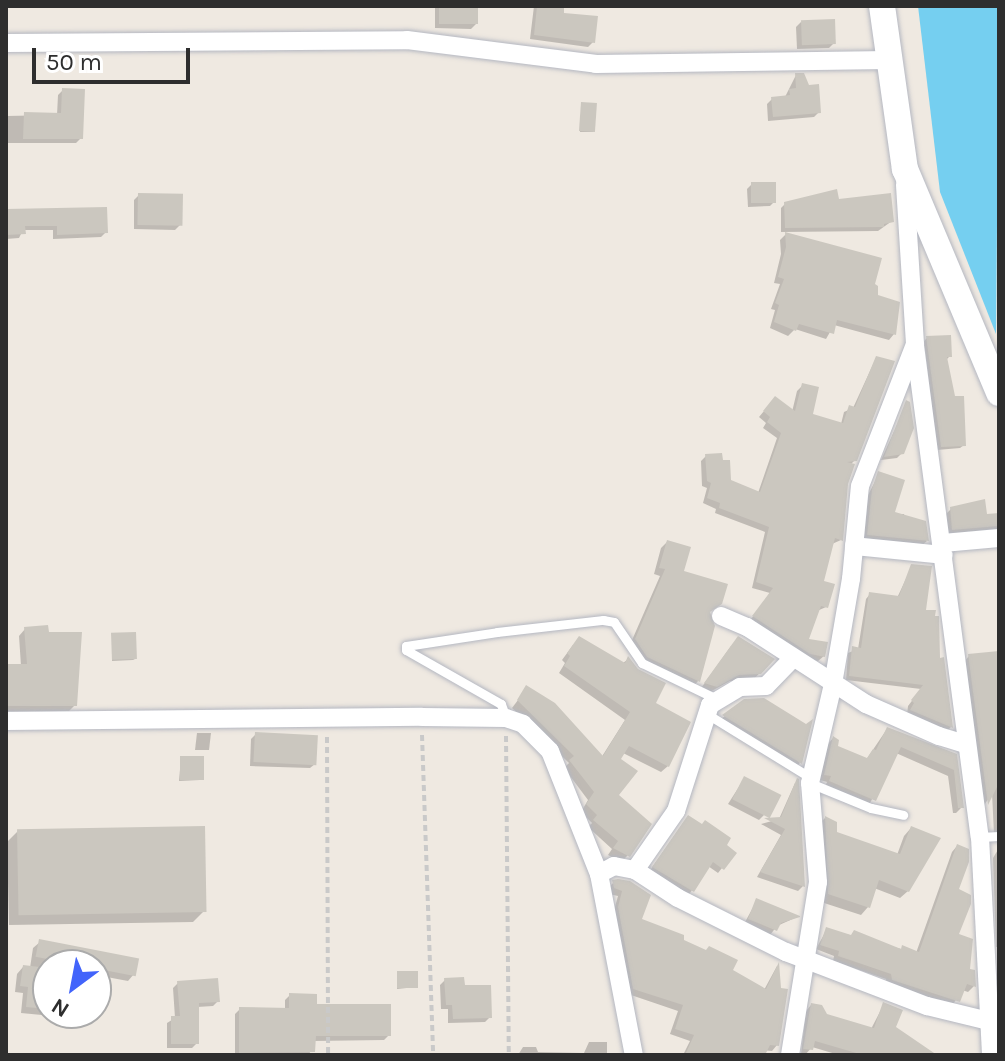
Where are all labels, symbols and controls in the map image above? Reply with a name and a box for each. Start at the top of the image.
scale bar [36,32,194,82]
text: 50 m [46,48,102,76]
north arrow [32,949,112,1029]
text: N [47,992,74,1023]

